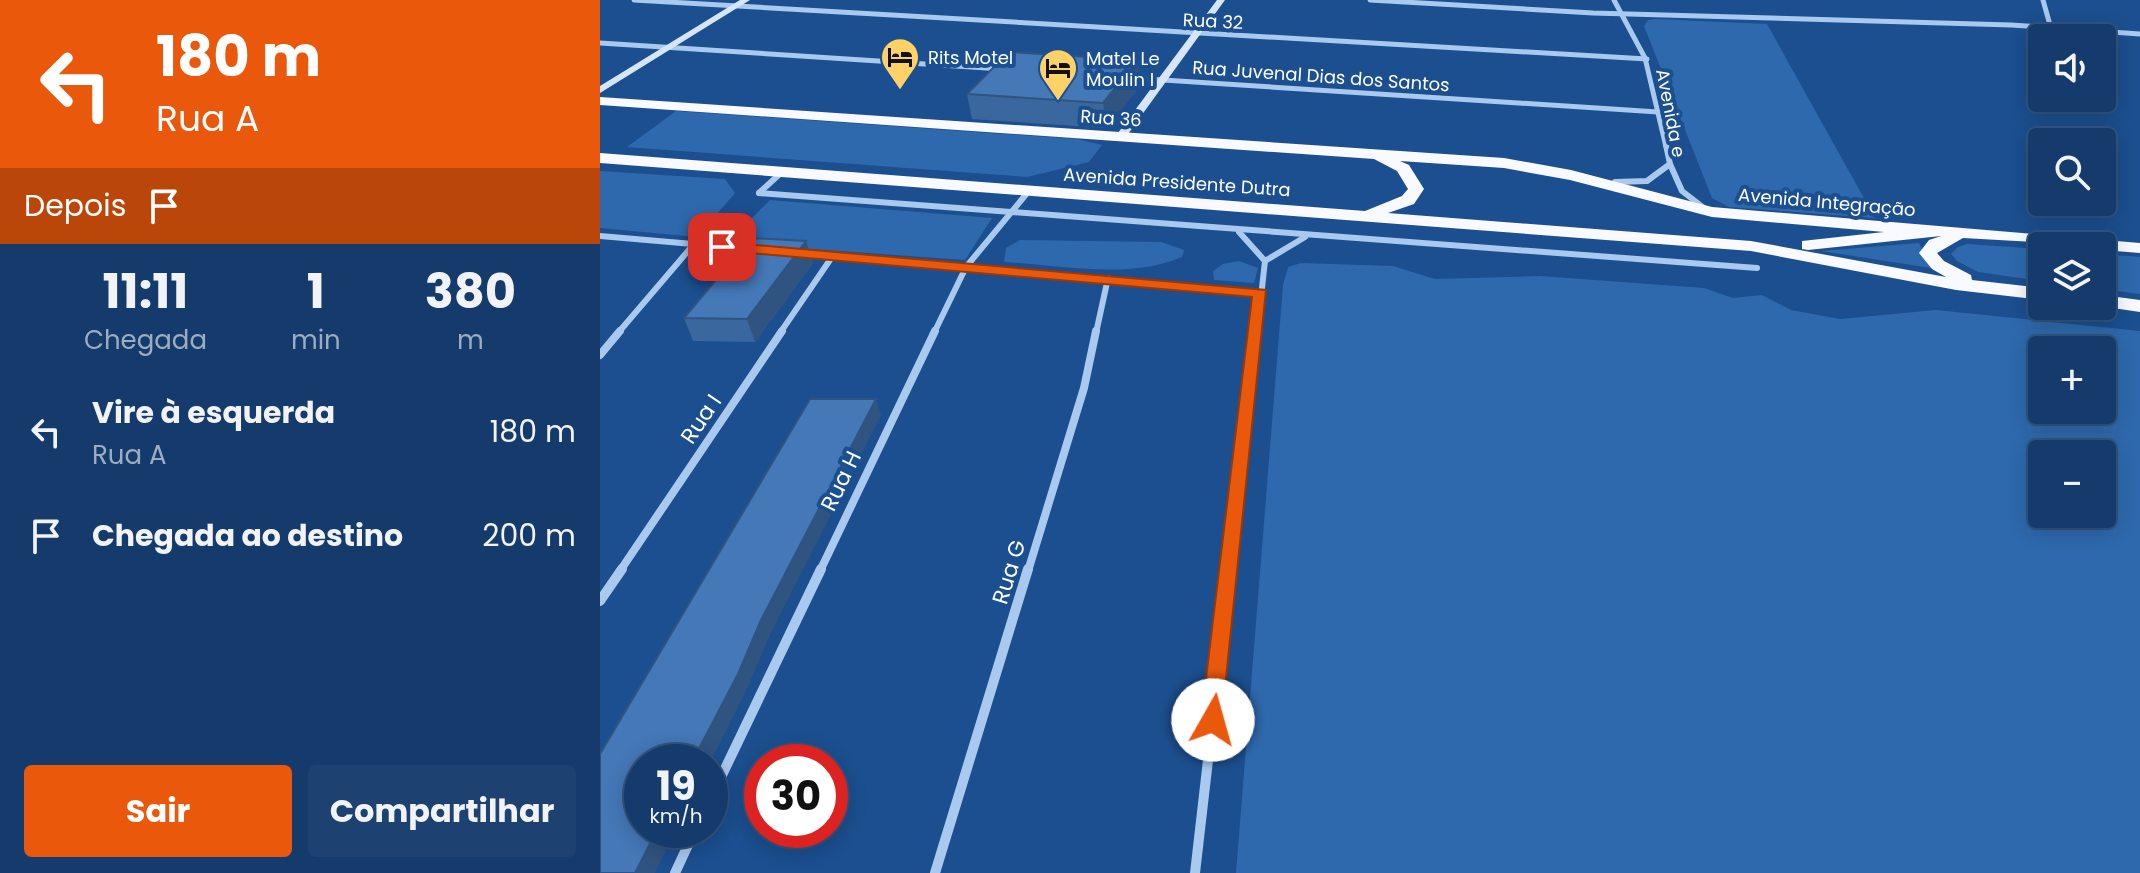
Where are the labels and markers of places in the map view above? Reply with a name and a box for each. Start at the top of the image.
hotel icon: Rits Motel [879,36,921,91]
place label: Rits Motel [928,45,1013,70]
place label: Matel Le Moulin I [1086,46,1160,92]
hotel icon: Matel Le Moulin I [1037,47,1079,102]
pin [688,213,756,281]

